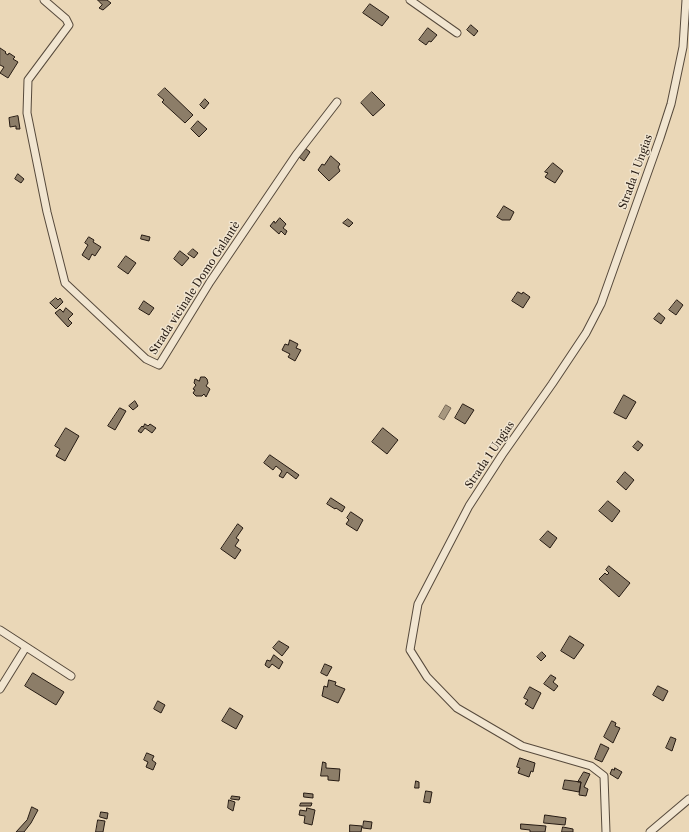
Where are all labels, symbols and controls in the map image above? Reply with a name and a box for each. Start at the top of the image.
street label: Strada 1 Ungias [616,133,656,211]
street label: Strada vicinale Domo Galantè [147,219,243,357]
street label: Strada 1 Ungias [463,419,517,491]

